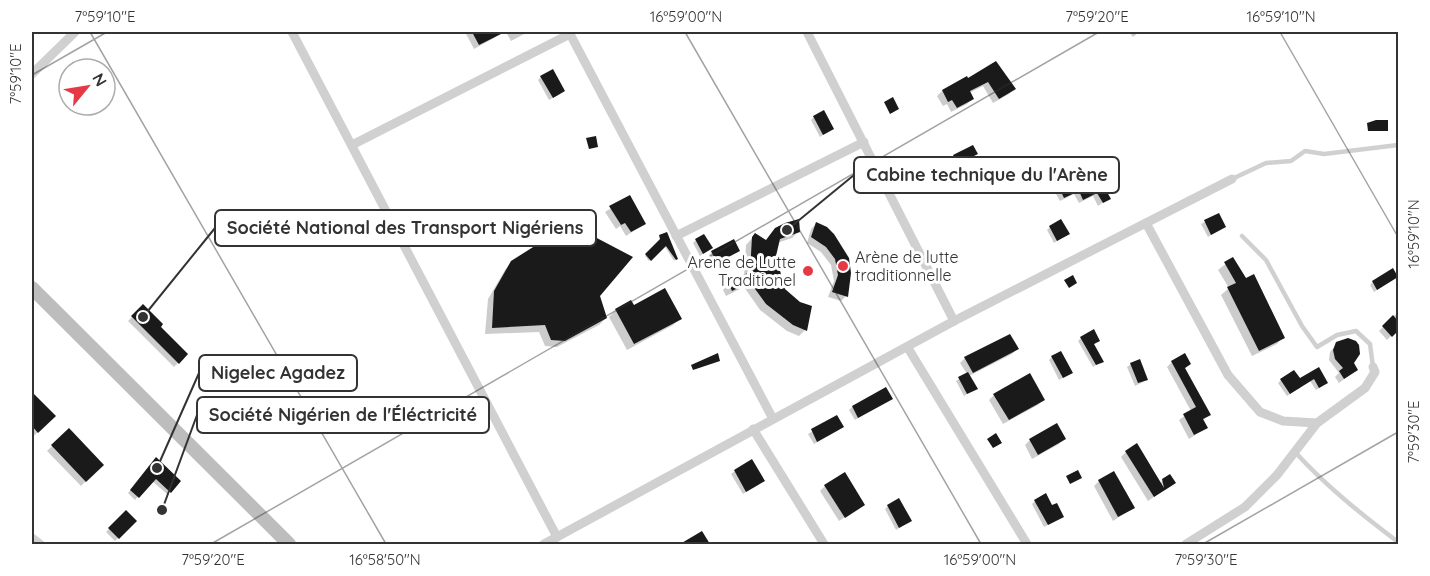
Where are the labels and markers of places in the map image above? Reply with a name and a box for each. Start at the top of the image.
callout: Cabine technique du l'Arène [854,157,1119,193]
callout: Société National des Transport Nigériens [215,210,596,246]
place label: Arène de lutte traditionnelle [855,247,958,285]
place label: Arene de Lutte Traditionel [688,252,796,290]
marker: Arène de lutte traditionnelle [836,259,850,273]
marker: Arene de Lutte Traditionel [801,264,815,278]
callout: Nigelec Agadez [199,355,357,391]
callout: Société Nigérien de l'Éléctricité [197,397,489,433]

